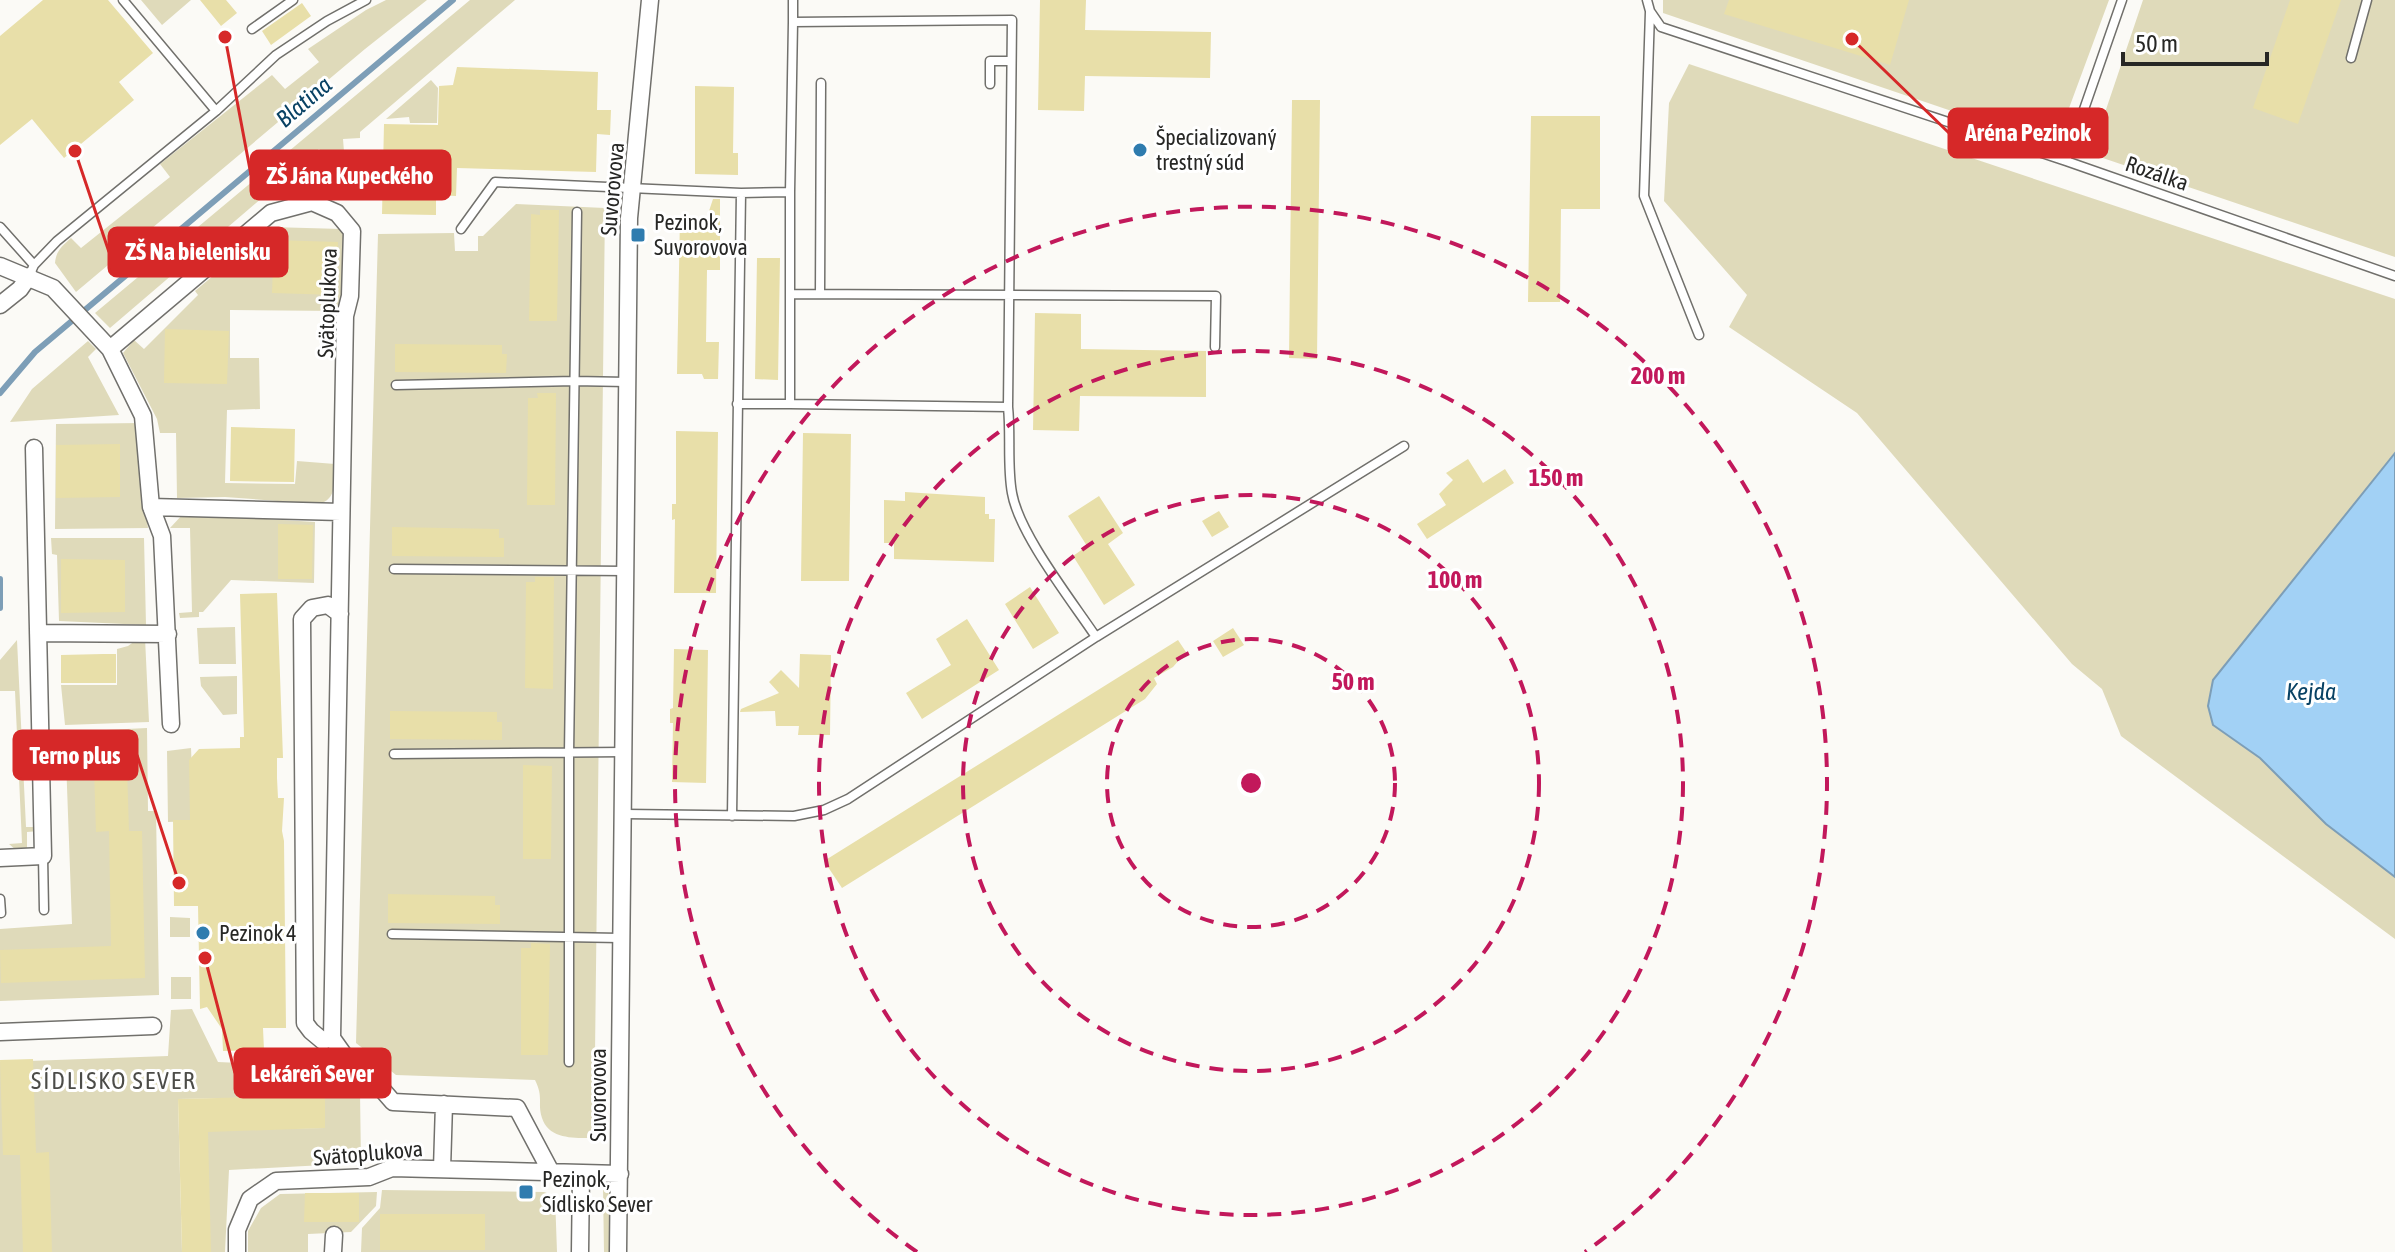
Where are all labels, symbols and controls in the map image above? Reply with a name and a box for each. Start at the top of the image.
scale bar [2123,16,2267,66]
text: 50 m [2135,30,2178,57]
water label: Blatina [271,71,337,132]
callout: Aréna Pezinok [1949,109,2107,157]
text: Aréna Pezinok [1964,119,2091,146]
place label: Špecializovaný trestný súd [1156,124,1277,175]
street label: Suvorovova [595,141,629,237]
marker: Špecializovaný trestný súd [1131,141,1149,159]
street label: Rozálka [2122,150,2192,196]
callout: ZŠ Jána Kupeckého [251,151,450,199]
text: ZŠ Jána Kupeckého [266,162,434,189]
place label: Pezinok, Suvorovova [654,209,748,260]
marker: Pezinok, Suvorovova [629,226,647,244]
callout: ZŠ Na bielenisku [109,228,287,276]
text: ZŠ Na bielenisku [125,238,271,265]
street label: Svätoplukova [312,248,342,358]
text: 200 m [1631,362,1685,389]
text: 150 m [1529,464,1583,491]
text: 100 m [1428,566,1482,593]
text: 50 m [1331,668,1375,695]
water label: Kejda [2286,678,2336,705]
callout: Terno plus [14,731,137,779]
text: Terno plus [29,742,121,769]
centre of rings [1237,769,1265,797]
place label: Pezinok 4 [219,920,297,946]
marker: Pezinok 4 [194,924,212,942]
street label: Suvorovova [585,1048,611,1142]
callout: Lekáreň Sever [235,1049,390,1097]
text: Lekáreň Sever [250,1060,375,1087]
district label: SÍDLISKO SEVER [31,1067,197,1094]
street label: Svätoplukova [312,1135,424,1171]
place label: Pezinok, Sídlisko Sever [542,1166,653,1217]
marker: Pezinok, Sídlisko Sever [517,1183,535,1201]

